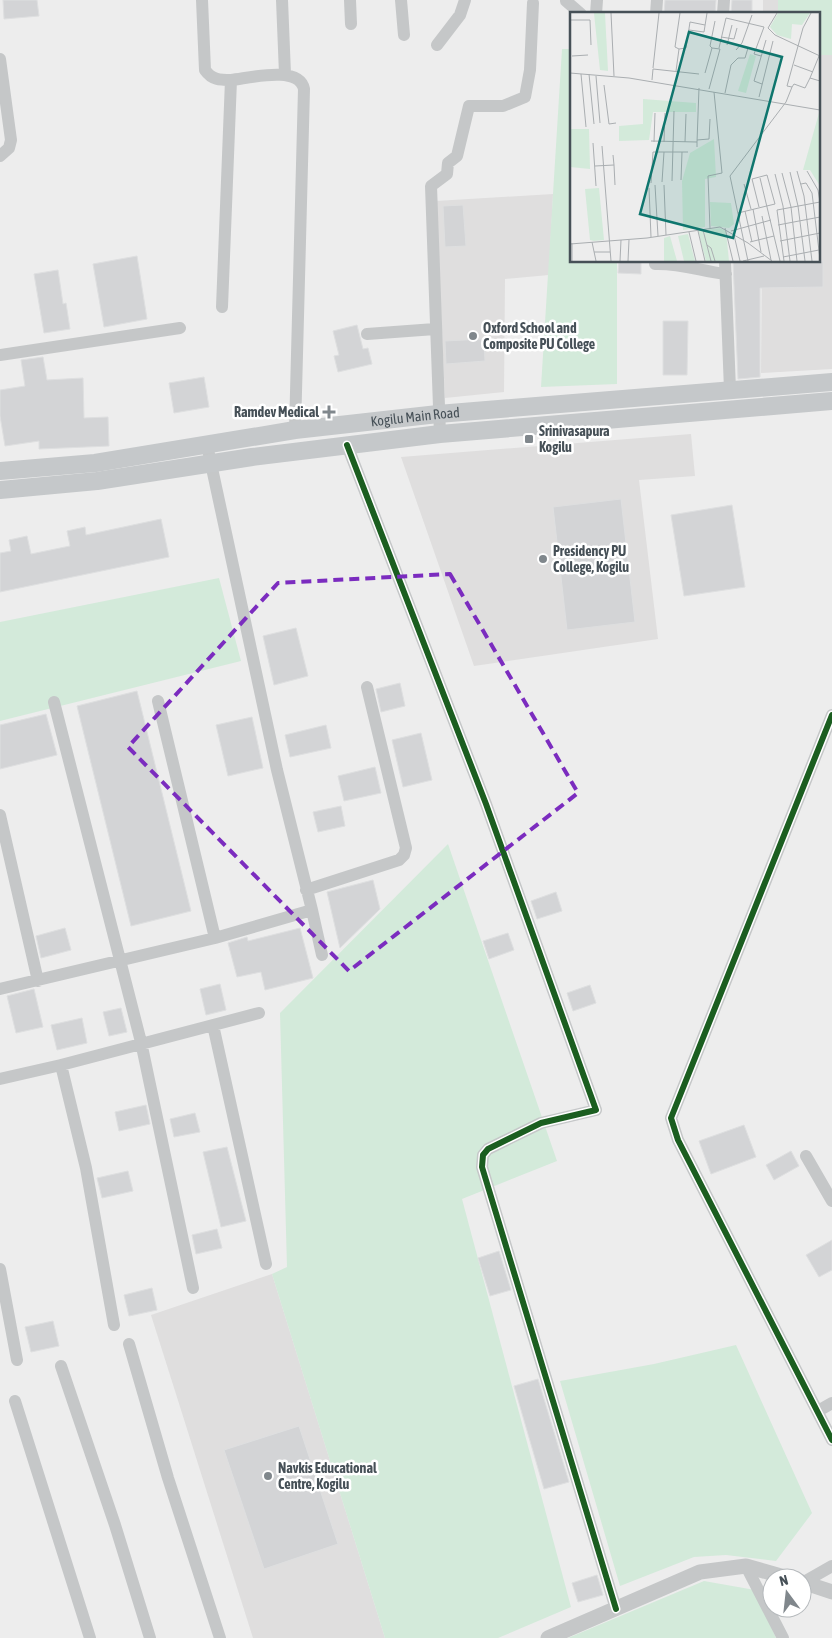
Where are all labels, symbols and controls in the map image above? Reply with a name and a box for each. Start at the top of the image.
inset map [570,12,820,262]
place label: Oxford School and Composite PU College [483,320,595,352]
marker: Oxford School and Composite PU College [467,330,479,342]
place label: Ramdev Medical [234,404,319,420]
street label: Kogilu Main Road [370,404,460,429]
marker: Ramdev Medical [323,406,335,418]
place label: Srinivasapura Kogilu [539,423,610,455]
marker: Srinivasapura Kogilu [523,433,535,445]
place label: Presidency PU College, Kogilu [553,543,629,575]
marker: Presidency PU College, Kogilu [537,553,549,565]
place label: Navkis Educational Centre, Kogilu [278,1460,377,1492]
marker: Navkis Educational Centre, Kogilu [262,1470,274,1482]
north arrow [762,1568,812,1618]
text: N [778,1572,790,1589]

